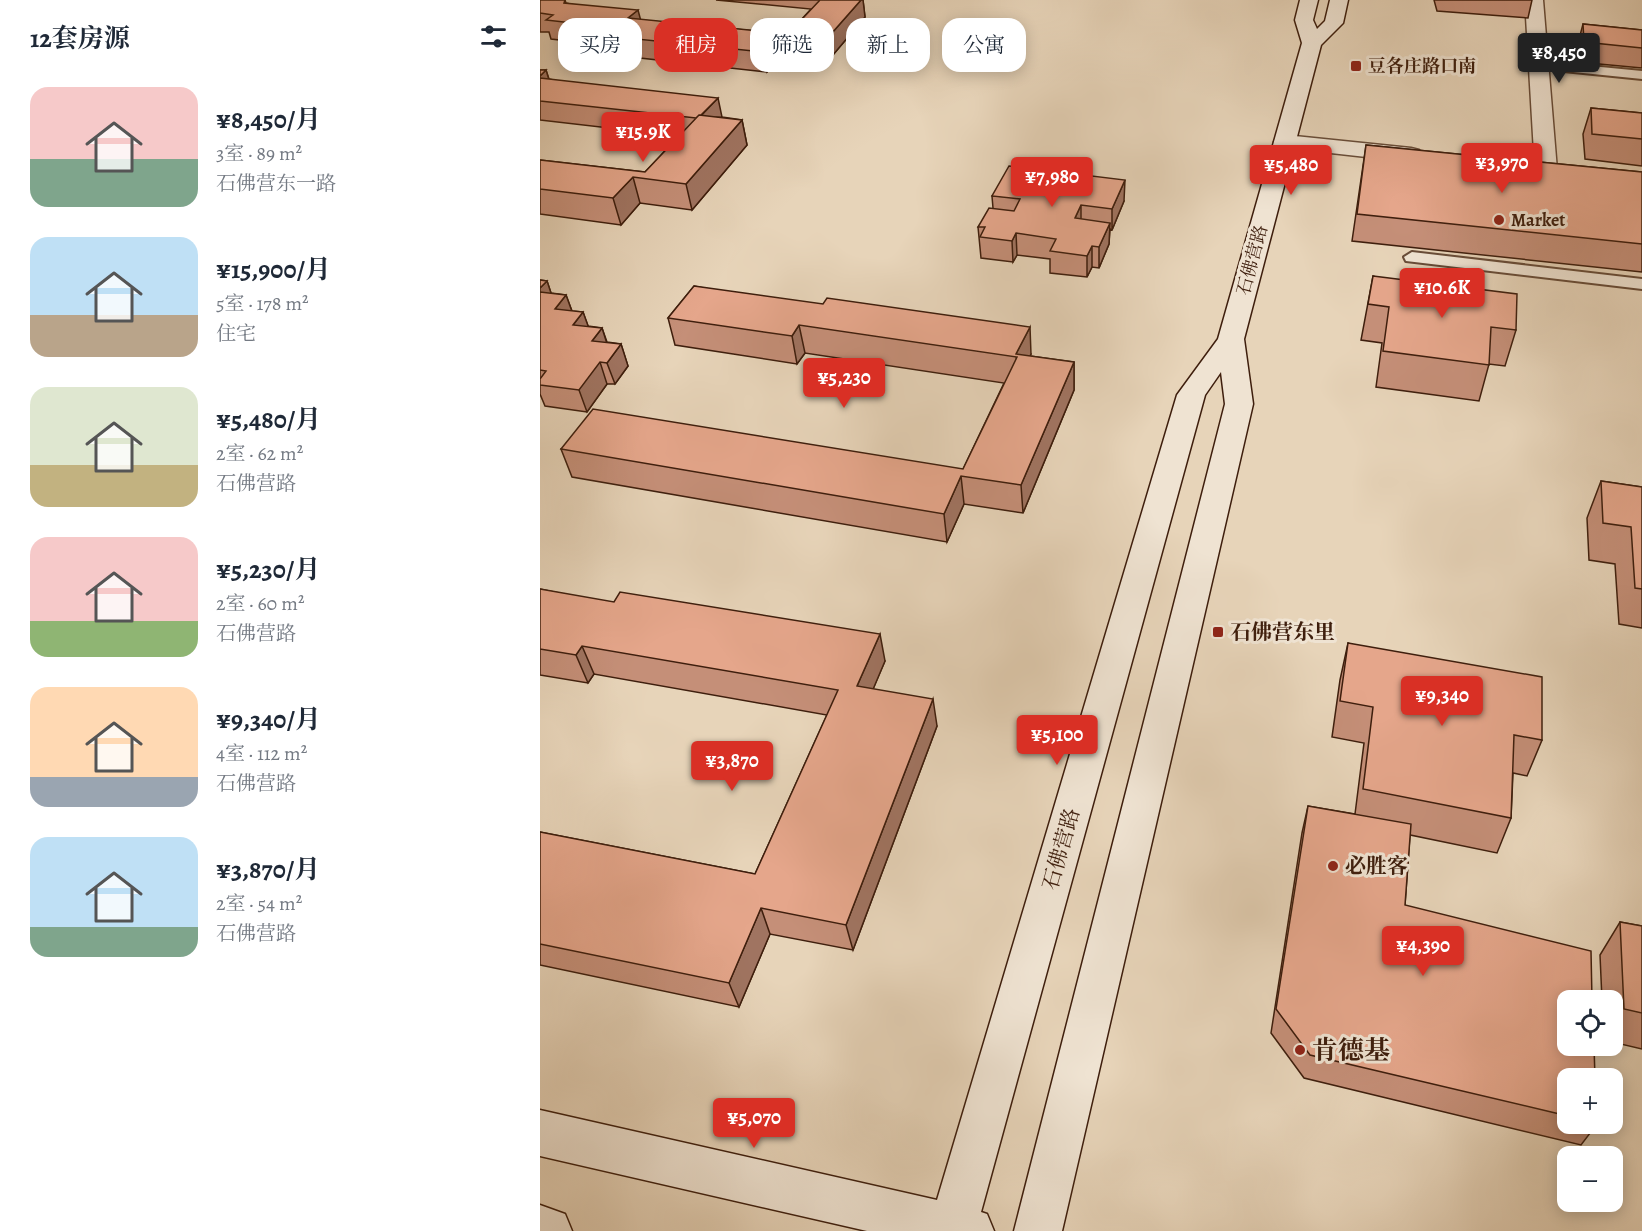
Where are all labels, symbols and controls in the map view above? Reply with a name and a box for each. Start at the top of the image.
chip: 买房 [558,18,642,72]
chip: 租房 [654,18,738,72]
chip: 筛选 [750,18,834,72]
chip: 新上 [846,18,930,72]
chip: 公寓 [942,18,1026,72]
icon: filters [477,20,510,53]
text: 12套房源 [30,21,130,56]
pin: ¥8,450 [1510,33,1608,84]
text: ¥8,450 [1532,39,1586,66]
place label: 豆各庄路口南 [1368,54,1476,78]
marker: 豆各庄路口南 [1349,59,1363,73]
text: ¥8,450/月 [216,102,321,137]
icon: home [78,111,150,183]
pin: ¥15.9K [594,112,692,163]
text: ¥15.9K [615,118,671,145]
text: 3室 · 89 m² [216,140,302,167]
pin: ¥3,970 [1453,143,1551,194]
pin: ¥5,480 [1242,145,1340,196]
text: ¥3,970 [1475,149,1529,176]
text: ¥5,480 [1264,151,1318,178]
pin: ¥7,980 [1003,157,1101,208]
text: ¥7,980 [1025,163,1079,190]
text: 石佛营东一路 [216,170,336,197]
place label: Market [1511,208,1565,232]
marker: Market [1492,213,1506,227]
street label: 石佛营路 [1231,222,1273,298]
text: ¥15,900/月 [216,252,331,287]
icon: home [78,261,150,333]
pin: ¥10.6K [1393,268,1491,319]
text: ¥10.6K [1414,274,1470,301]
text: 5室 · 178 m² [216,290,309,317]
text: 住宅 [216,320,256,347]
pin: ¥5,230 [795,358,893,409]
text: ¥5,230 [817,364,871,391]
text: ¥5,480/月 [216,402,321,437]
icon: home [78,411,150,483]
text: 2室 · 62 m² [216,440,303,467]
text: 石佛营路 [216,470,296,497]
text: ¥5,230/月 [216,552,320,587]
icon: home [78,561,150,633]
text: 2室 · 60 m² [216,590,304,617]
place label: 石佛营东里 [1230,618,1335,646]
text: 石佛营路 [216,620,296,647]
marker: 石佛营东里 [1211,625,1225,639]
pin: ¥9,340 [1393,676,1491,727]
text: ¥9,340 [1415,682,1469,709]
text: ¥9,340/月 [216,702,321,737]
icon: home [78,711,150,783]
pin: ¥5,100 [1008,715,1106,766]
text: ¥5,100 [1031,721,1083,748]
text: 4室 · 112 m² [216,740,307,767]
pin: ¥3,870 [683,741,781,792]
text: ¥3,870 [705,747,759,774]
text: 石佛营路 [216,770,296,797]
street label: 石佛营路 [1036,805,1086,893]
text: ¥3,870/月 [216,852,320,887]
place label: 必胜客 [1345,852,1408,880]
marker: 必胜客 [1326,859,1340,873]
icon: home [78,861,150,933]
text: 2室 · 54 m² [216,890,302,917]
text: 石佛营路 [216,920,296,947]
pin: ¥4,390 [1374,926,1472,977]
text: ¥4,390 [1396,932,1450,959]
map controls [1557,990,1623,1212]
button: locate [1557,990,1623,1056]
place label: 肯德基 [1312,1033,1390,1068]
marker: 肯德基 [1293,1043,1307,1057]
button: + [1557,1068,1623,1134]
pin: ¥5,070 [705,1098,803,1149]
text: ¥5,070 [727,1104,781,1131]
button: − [1557,1146,1623,1212]

